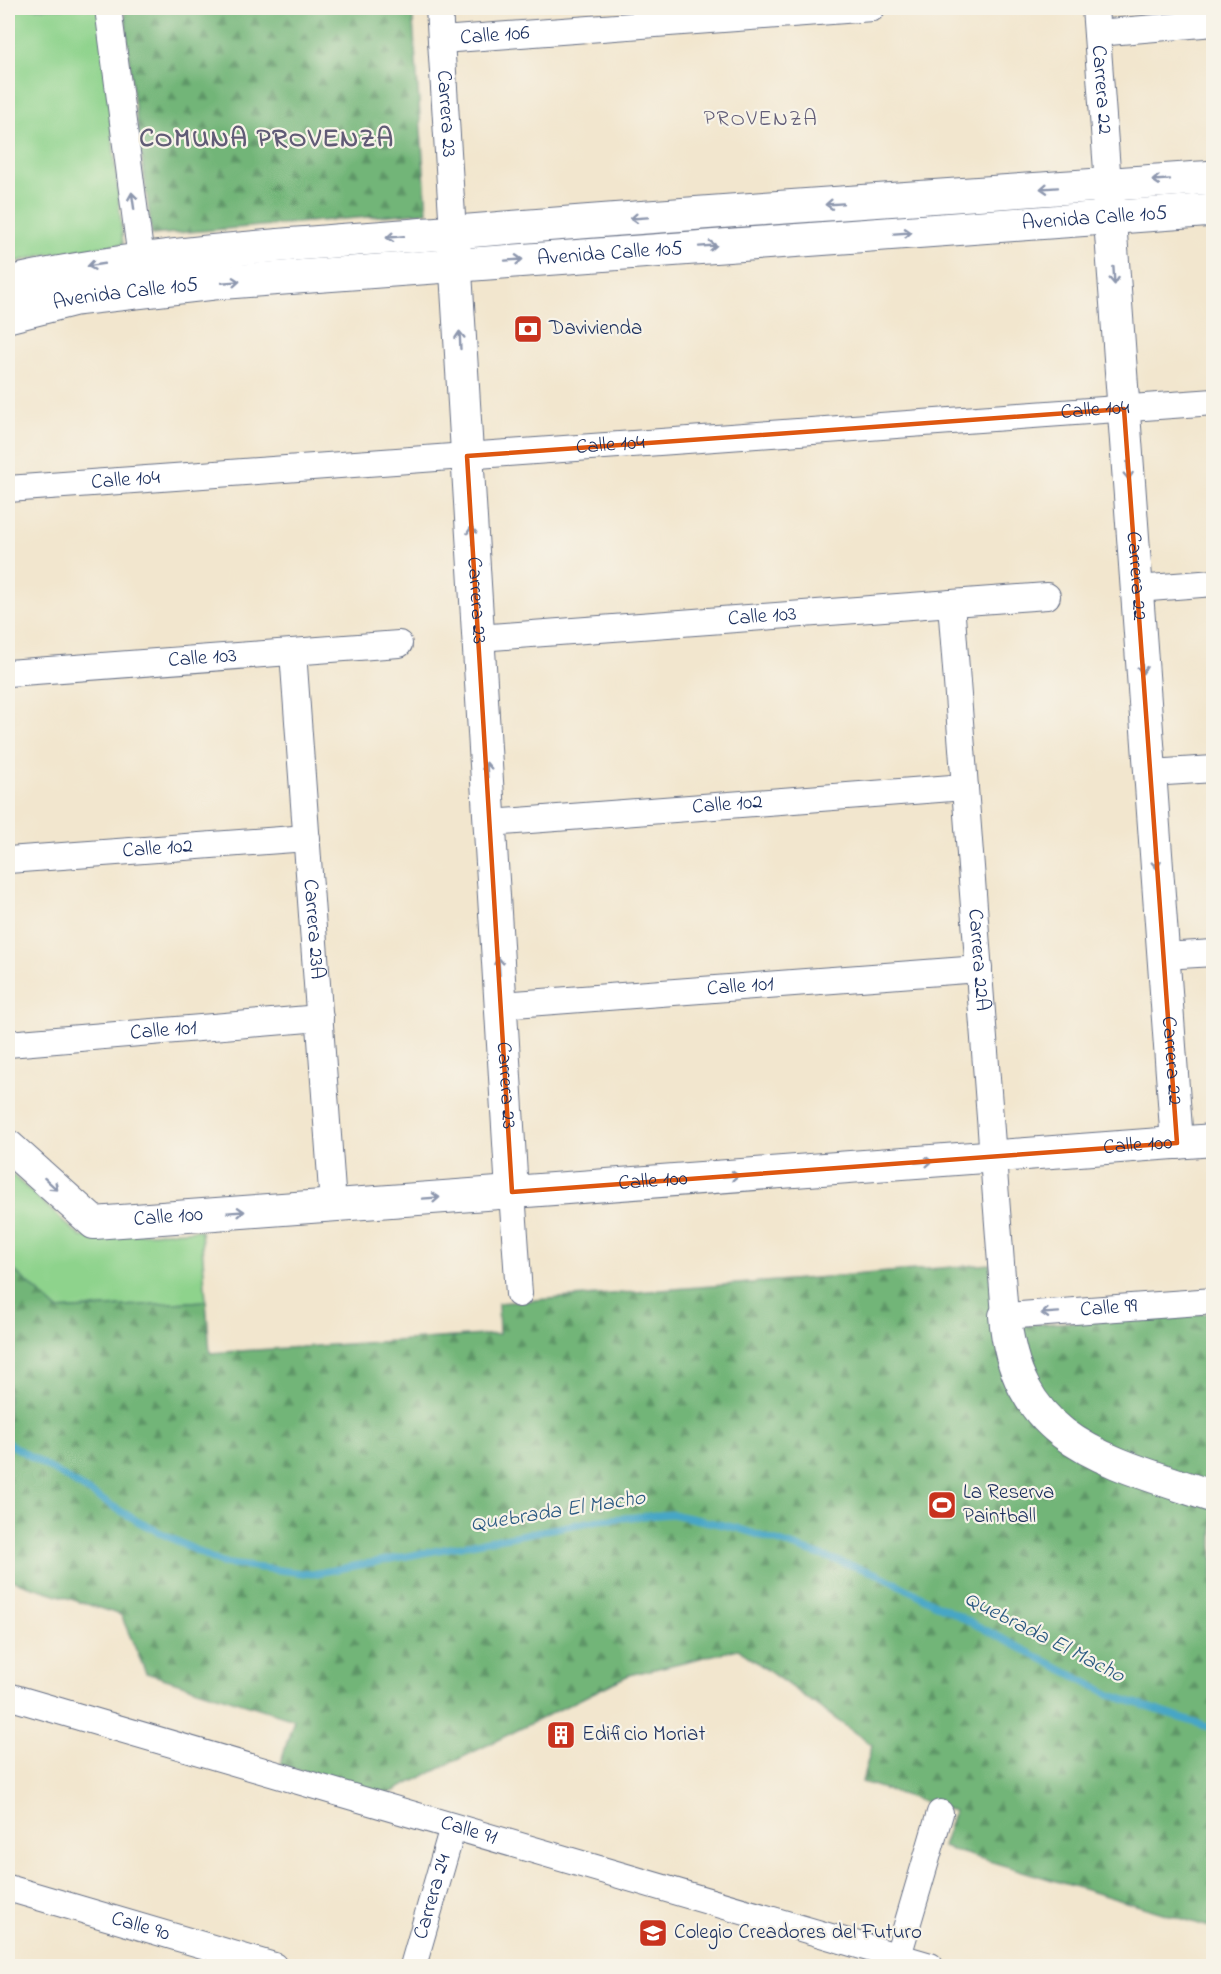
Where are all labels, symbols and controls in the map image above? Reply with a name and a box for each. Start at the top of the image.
street label: Calle 106 [459,18,531,54]
street label: Carrera 22 [1083,44,1119,135]
street label: Carrera 23 [428,69,463,158]
district label: PROVENZA [704,104,818,136]
district label: COMUNA PROVENZA [139,120,395,159]
one-way arrow [1151,175,1171,186]
one-way arrow [1040,183,1060,194]
one-way arrow [128,192,139,212]
street label: Avenida Calle 105 [1021,198,1169,239]
one-way arrow [824,199,844,210]
one-way arrow [630,213,650,224]
one-way arrow [892,227,912,238]
one-way arrow [385,232,405,243]
street label: Avenida Calle 105 [536,234,684,274]
one-way arrow [698,241,718,252]
one-way arrow [503,254,523,265]
one-way arrow [87,260,107,271]
one-way arrow [1109,266,1120,286]
street label: Avenida Calle 105 [50,270,200,319]
one-way arrow [220,276,240,287]
bank icon: Davivienda [512,313,544,345]
place label: Davivienda [548,314,642,344]
one-way arrow [454,331,465,351]
street label: Calle 104 [1060,393,1131,428]
street label: Calle 104 [575,428,646,463]
one-way arrow [1123,460,1134,480]
street label: Calle 104 [90,463,162,498]
one-way arrow [466,525,477,545]
street label: Carrera 22 [1118,530,1154,622]
street label: Carrera 23 [458,556,494,645]
street label: Calle 103 [727,600,798,635]
street label: Calle 103 [167,641,238,676]
one-way arrow [1137,655,1148,675]
one-way arrow [481,762,492,782]
street label: Calle 102 [691,787,764,823]
street label: Calle 102 [121,831,194,867]
one-way arrow [1151,849,1162,869]
street label: Carrera 23A [294,878,332,980]
street label: Carrera 22A [959,908,997,1012]
one-way arrow [493,956,504,976]
street label: Calle 101 [706,969,775,1004]
street label: Calle 101 [129,1013,198,1049]
street label: Carrera 22 [1153,1015,1189,1106]
street label: Carrera 23 [488,1041,523,1130]
street label: Calle 100 [1102,1128,1173,1163]
one-way arrow [914,1156,934,1167]
street label: Calle 100 [617,1164,689,1199]
one-way arrow [720,1170,739,1181]
one-way arrow [43,1177,58,1191]
one-way arrow [420,1192,440,1203]
street label: Calle 100 [133,1200,204,1235]
one-way arrow [226,1207,246,1218]
street label: Calle 99 [1079,1291,1139,1326]
one-way arrow [1041,1308,1061,1319]
place label: La Reserva Paintball [963,1478,1054,1532]
water label: Quebrada El Macho [469,1482,649,1542]
sports icon: La Reserva Paintball [926,1489,958,1521]
water label: Quebrada El Macho [958,1584,1131,1693]
building icon: Edificio Moriat [545,1719,577,1751]
place label: Edificio Moriat [582,1720,705,1750]
street label: Calle 91 [437,1808,501,1853]
street label: Carrera 24 [406,1850,460,1943]
street label: Calle 90 [107,1904,173,1950]
school or university icon: Colegio Creadores del Futuro [637,1917,669,1949]
place label: Colegio Creadores del Futuro [674,1918,922,1950]

